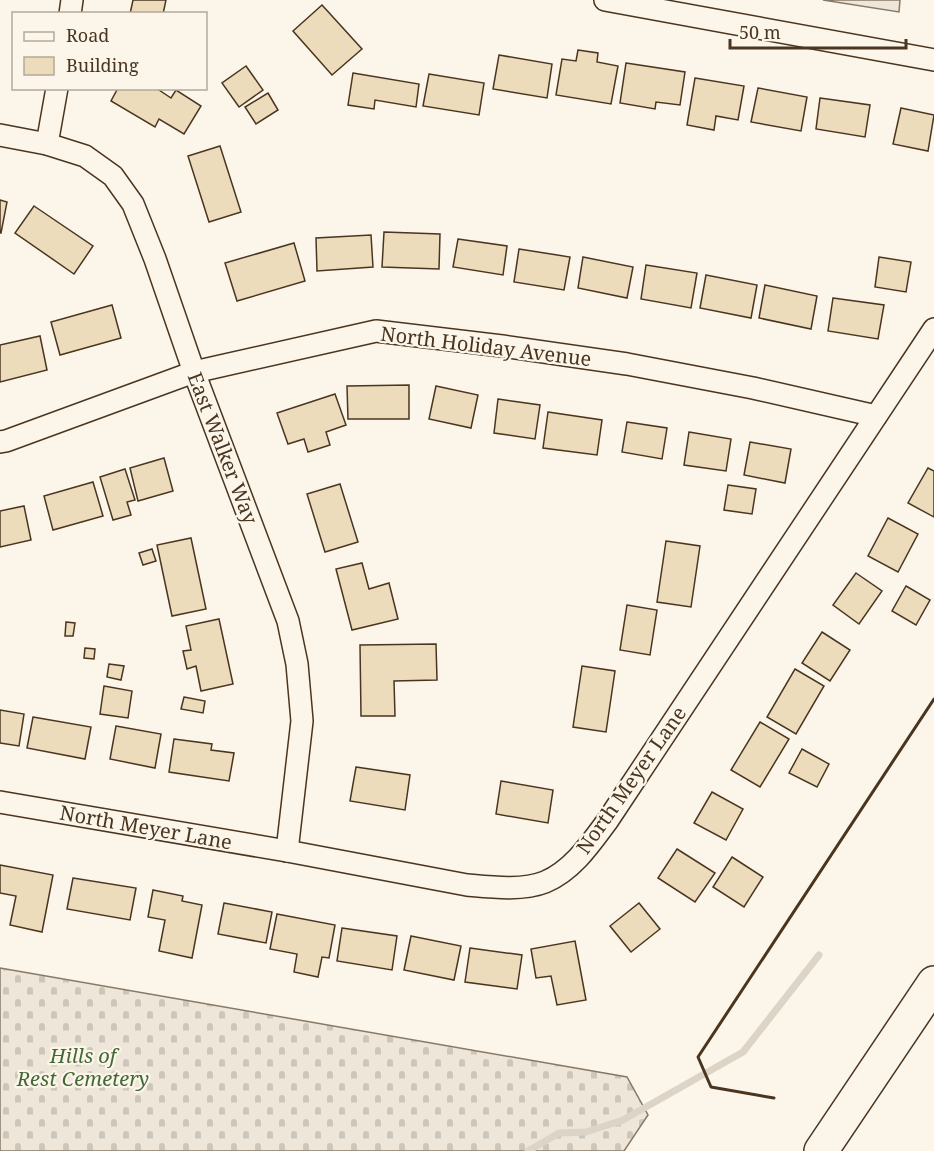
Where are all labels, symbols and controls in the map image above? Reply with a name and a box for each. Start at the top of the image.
legend [12,12,207,90]
scale bar [730,12,906,50]
text: 50 m [739,20,781,44]
text: Road [66,23,109,47]
text: Building [66,53,139,77]
street label: North Holiday Avenue [379,320,593,372]
street label: East Walker Way [182,368,265,528]
street label: North Meyer Lane [570,701,692,859]
street label: North Meyer Lane [58,799,234,855]
park label: Hills of Rest Cemetery [16,1042,149,1092]

